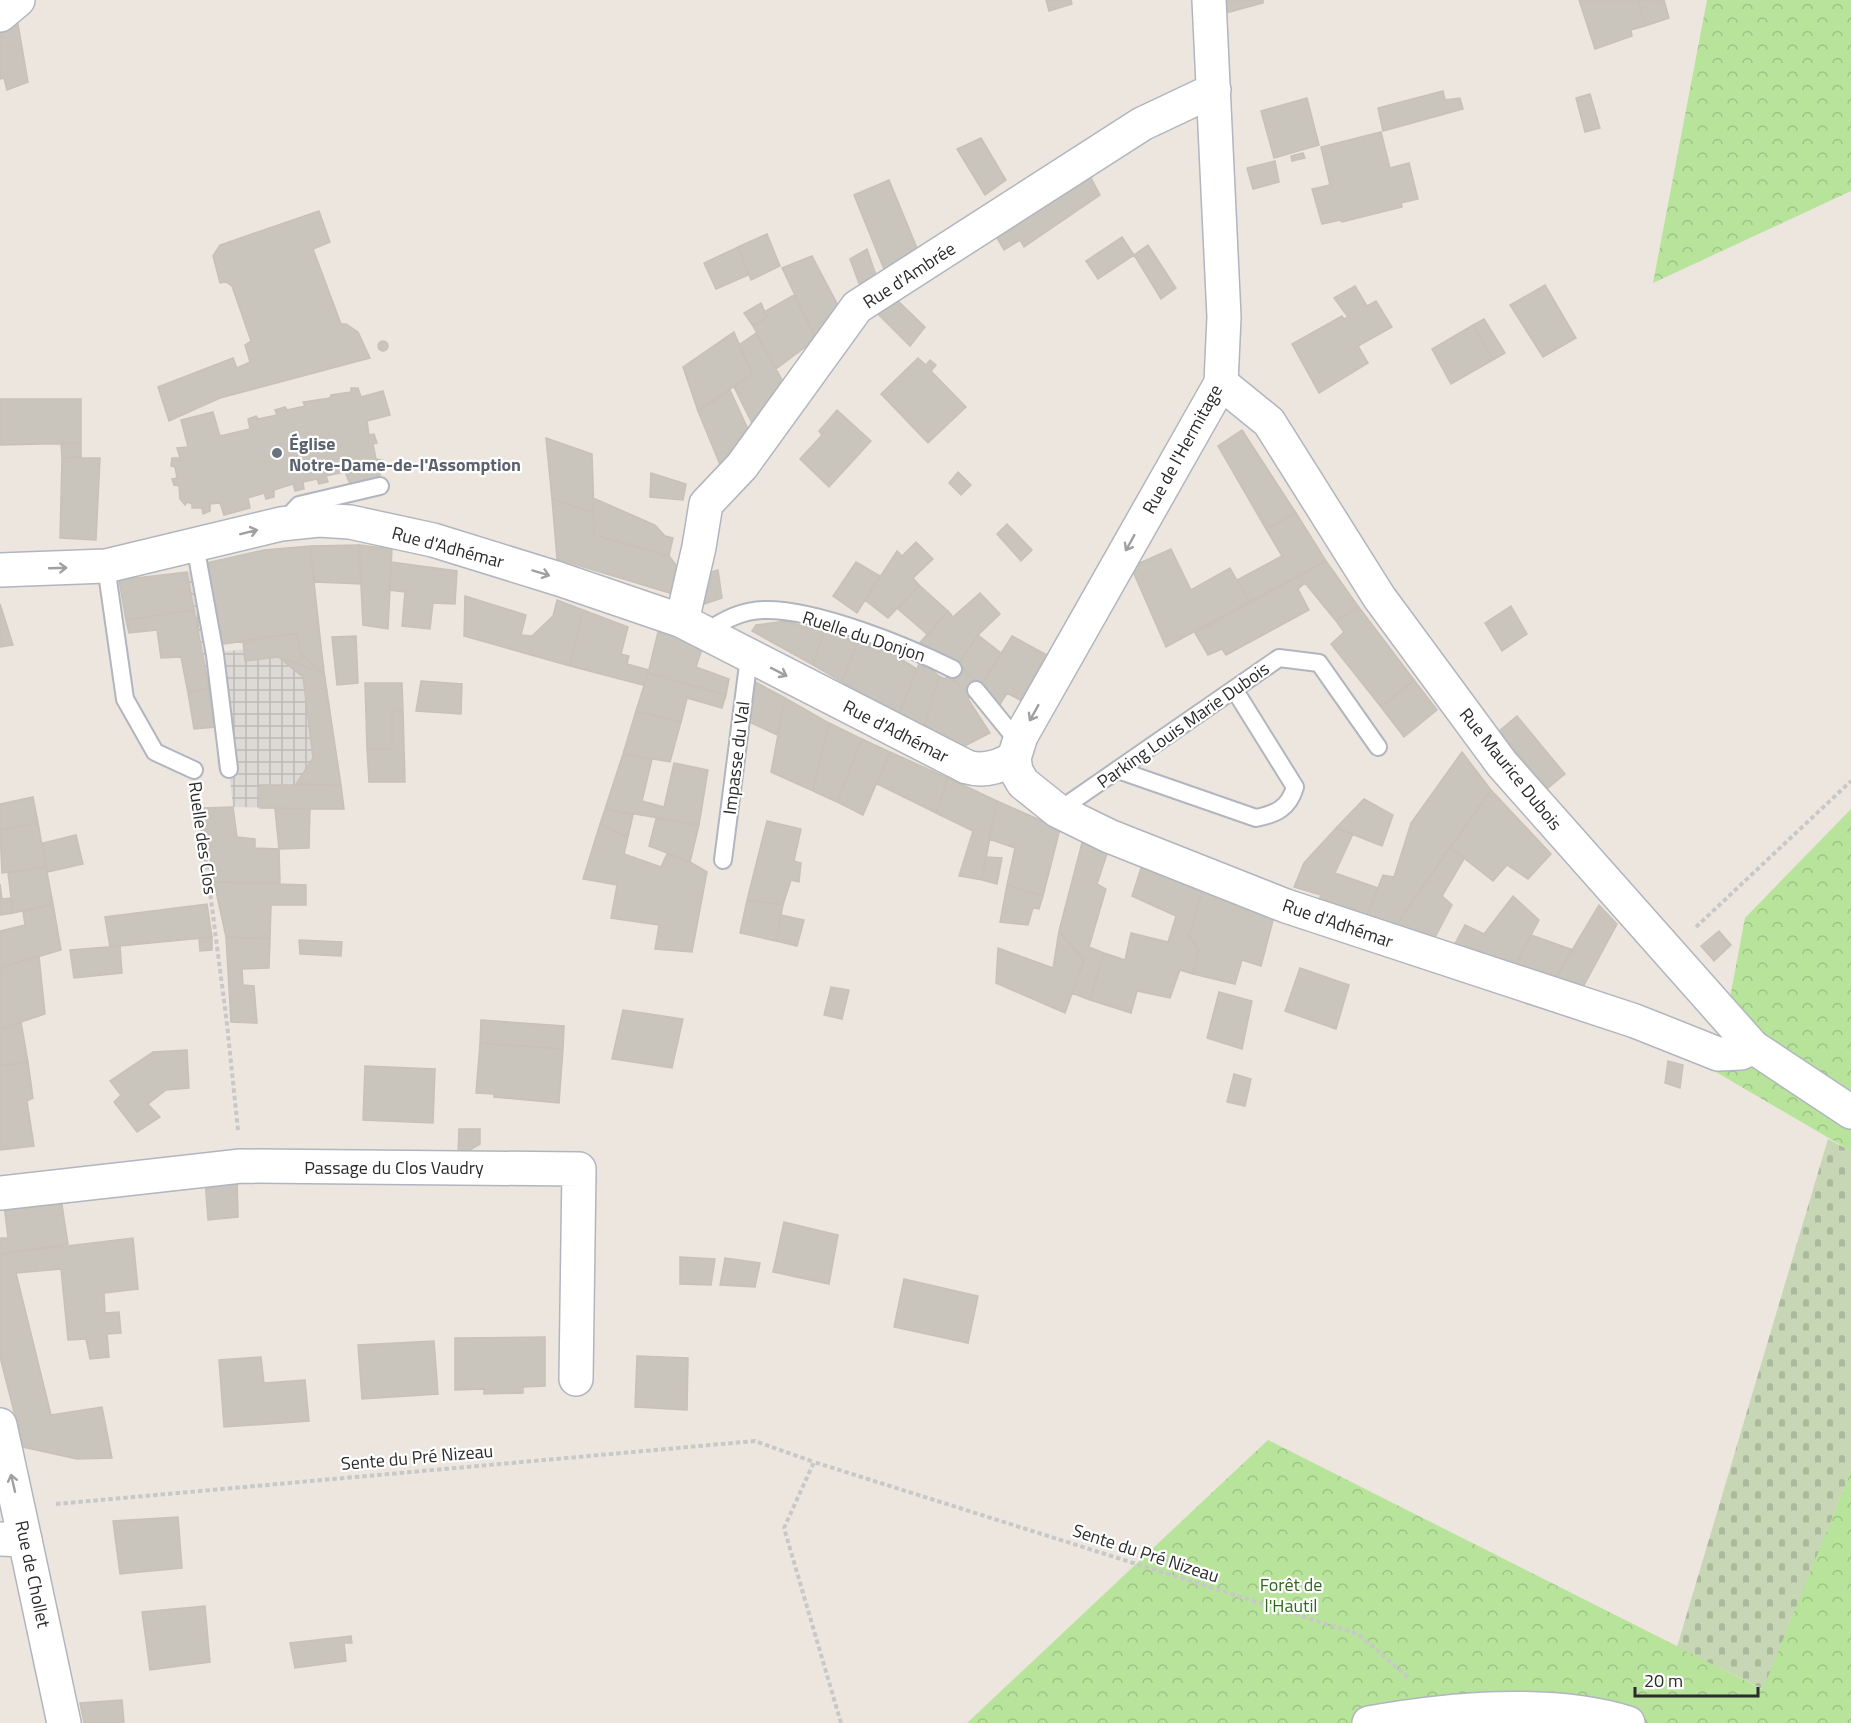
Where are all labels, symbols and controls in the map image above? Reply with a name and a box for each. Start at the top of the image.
street label: Rue d'Ambrée [857,235,961,315]
street label: Rue de l'Hermitage [1135,379,1229,519]
place label: Église Notre-Dame-de-l'Assomption [289,430,521,478]
marker: Église Notre-Dame-de-l'Assomption [270,446,284,460]
street label: Rue d'Adhémar [389,519,507,575]
one-way arrow [239,526,259,537]
one-way arrow [1124,534,1136,551]
one-way arrow [48,562,68,573]
one-way arrow [531,568,550,579]
street label: Ruelle du Donjon [799,603,929,669]
street label: Parking Louis Marie Dubois [1091,655,1275,795]
one-way arrow [770,666,788,678]
street label: Rue d'Adhémar [838,693,954,769]
street label: Impasse du Val [716,700,756,816]
street label: Rue Maurice Dubois [1453,702,1569,836]
one-way arrow [1028,704,1040,721]
street label: Ruelle des Clos [182,780,224,896]
street label: Rue d'Adhémar [1279,891,1397,955]
street label: Passage du Clos Vaudry [304,1154,484,1181]
street label: Sente du Pré Nizeau [340,1437,494,1477]
one-way arrow [7,1474,19,1493]
street label: Sente du Pré Nizeau [1069,1517,1223,1589]
street label: Rue de Chollet [8,1518,58,1631]
park label: Forêt de l'Hautil [1260,1571,1322,1619]
scale bar [1635,1660,1758,1698]
text: 20 m [1644,1667,1683,1694]

